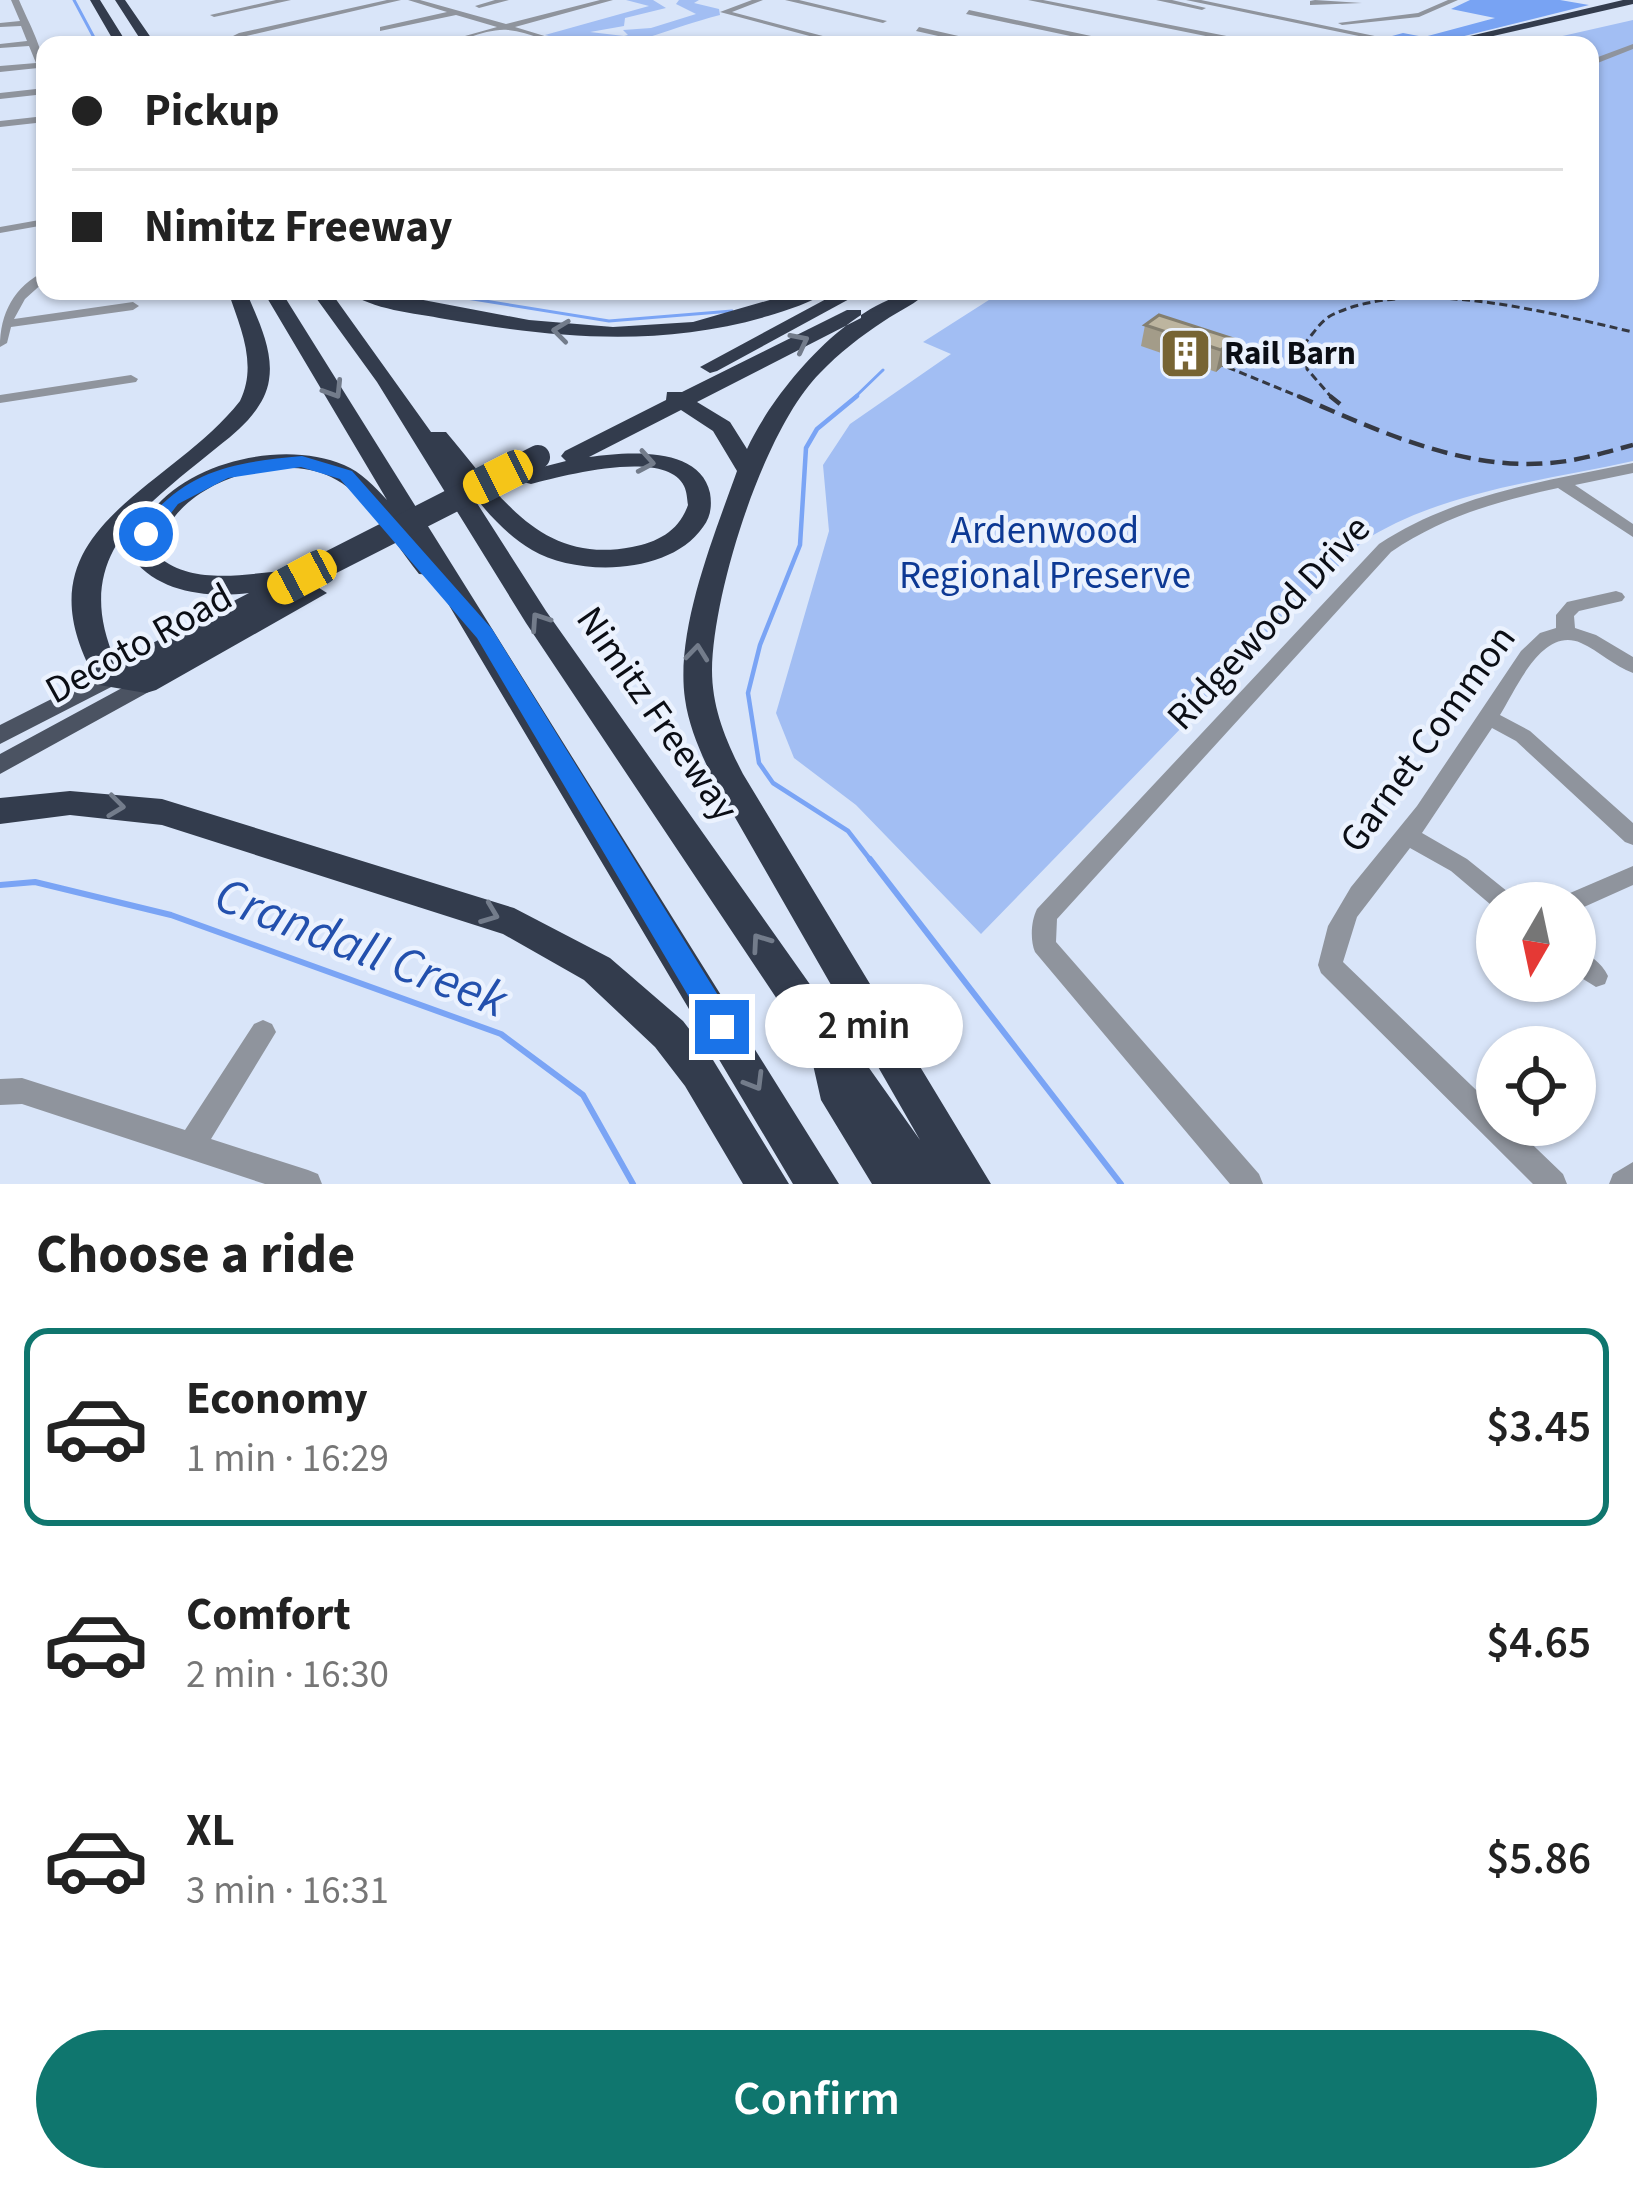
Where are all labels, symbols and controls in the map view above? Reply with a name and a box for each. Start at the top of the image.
text: Pickup [144,79,280,143]
text: Nimitz Freeway [144,195,452,259]
one-way arrow [551,319,571,345]
building icon: Rail Barn [1157,325,1213,381]
place label: Rail Barn [1224,330,1356,377]
one-way arrow [787,334,809,357]
one-way arrow [320,377,342,399]
car [458,445,538,509]
one-way arrow [635,449,655,474]
park label: Ardenwood Regional Preserve [899,503,1191,604]
street label: Ridgewood Drive [1154,503,1384,743]
route start [119,507,173,561]
car [262,544,342,610]
street label: Decoto Road [35,570,243,718]
street label: Nimitz Freeway [562,595,752,833]
one-way arrow [531,612,553,634]
street label: Garnet Common [1326,614,1530,864]
one-way arrow [684,643,710,663]
one-way arrow [106,793,126,819]
water label: Crandall Creek [205,859,519,1037]
north arrow [1476,882,1596,1002]
map controls [1476,882,1596,1146]
one-way arrow [479,900,500,925]
one-way arrow [752,933,774,955]
callout: 2 min [764,985,962,1069]
text: 2 min [818,998,910,1054]
route end [695,1000,749,1054]
button: locate [1476,1026,1596,1146]
one-way arrow [741,1069,763,1091]
text: Choose a ride [36,1217,355,1294]
text: Economy [186,1367,368,1431]
icon: car [42,1373,150,1481]
text: $3.45 [1486,1395,1591,1459]
text: 1 min · 16:29 [186,1431,389,1487]
text: Comfort [186,1583,351,1647]
icon: car [42,1589,150,1697]
text: $4.65 [1486,1611,1591,1675]
text: 2 min · 16:30 [186,1647,389,1703]
text: XL [186,1799,235,1863]
icon: car [42,1805,150,1913]
text: $5.86 [1486,1827,1591,1891]
text: 3 min · 16:31 [186,1863,389,1919]
button: Confirm [36,2030,1597,2168]

